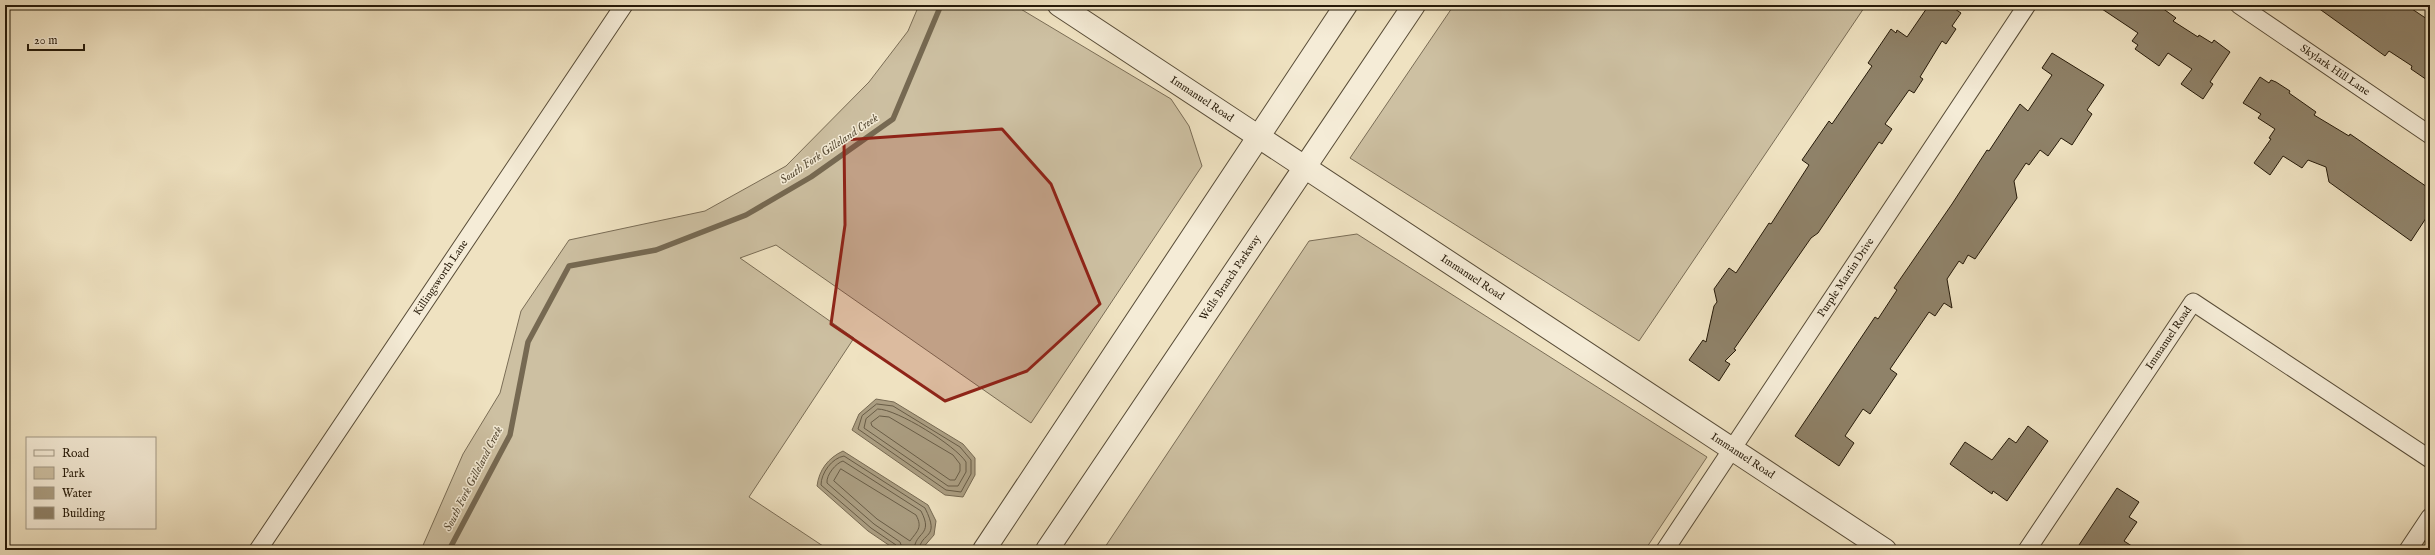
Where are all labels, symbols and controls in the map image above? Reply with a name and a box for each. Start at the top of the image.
scale bar [28,26,84,52]
text: 20 m [34,33,57,48]
street label: Skylark Hill Lane [2297,42,2372,99]
street label: Immanuel Road [1167,73,1236,125]
water label: South Fork Gilleland Creek [777,110,881,188]
street label: Wells Branch Parkway [1196,232,1264,324]
street label: Purple Martin Drive [1815,235,1877,320]
street label: Killingsworth Lane [410,237,471,318]
street label: Immanuel Road [1438,252,1507,304]
street label: Immanuel Road [2143,304,2195,372]
water label: South Fork Gilleland Creek [440,424,506,534]
street label: Immanuel Road [1708,430,1777,482]
legend [26,437,156,529]
text: Road [62,446,90,461]
text: Park [62,466,85,481]
text: Water [62,486,93,501]
text: Building [62,506,106,521]

